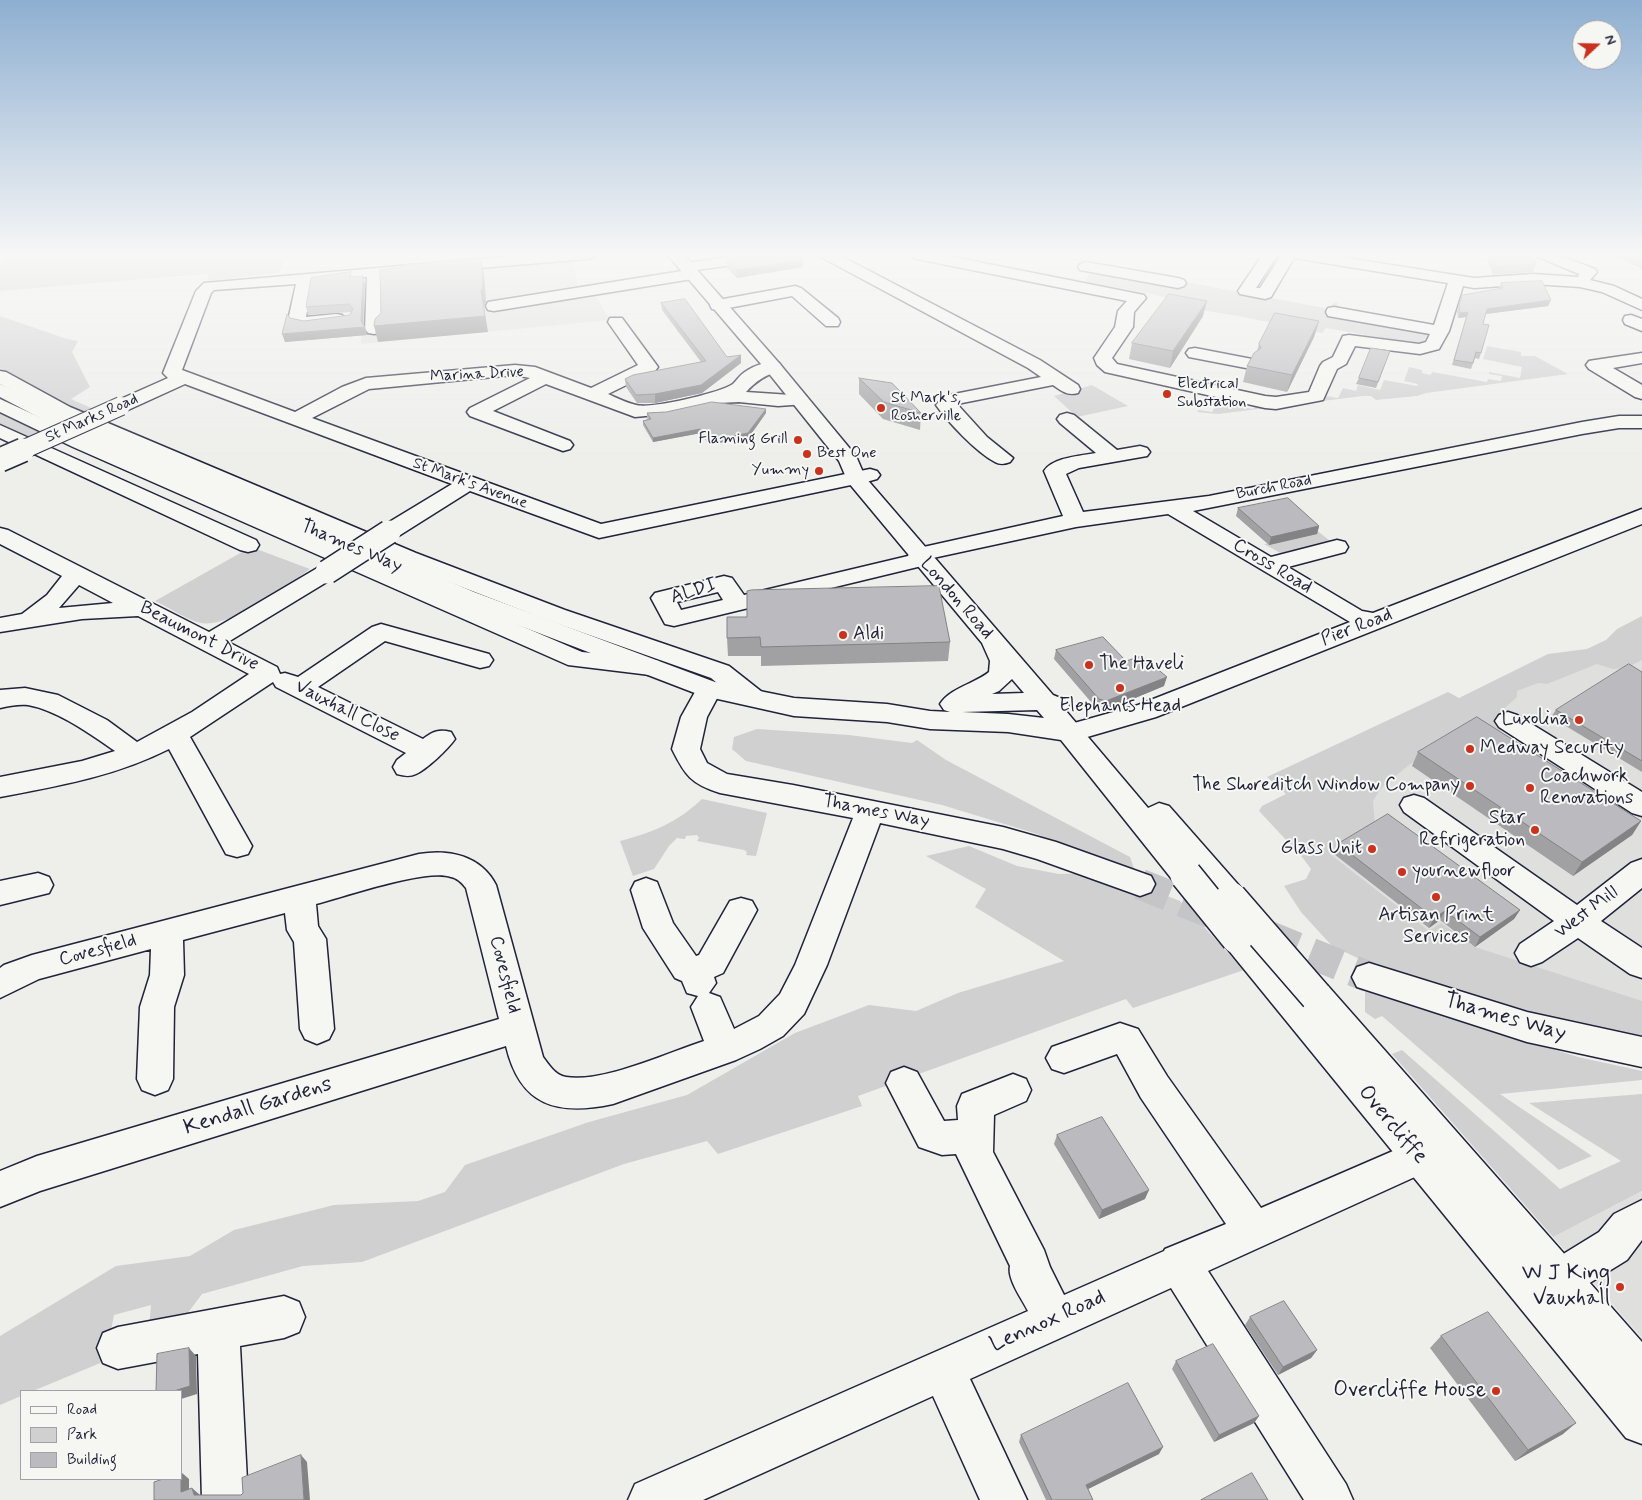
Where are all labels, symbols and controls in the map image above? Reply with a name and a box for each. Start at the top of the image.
north arrow [1572,20,1622,70]
text: N [1600,32,1620,48]
street label: Marina Drive [430,363,524,387]
place label: Electrical Substation [1177,375,1246,413]
marker: Electrical Substation [1161,388,1173,400]
place label: St Mark's, Rosherville [891,389,961,427]
street label: St Marks Road [43,390,141,448]
marker: St Mark's, Rosherville [875,402,887,414]
place label: Flaming Grill [698,430,788,450]
marker: Flaming Grill [792,434,804,446]
place label: Best One [817,444,876,464]
marker: Best One [801,448,813,460]
street label: St Mark's Avenue [410,454,530,514]
place label: Yummy [751,461,809,481]
marker: Yummy [813,465,825,477]
street label: Burch Road [1235,471,1313,505]
street label: Thames Way [297,515,405,579]
street label: Cross Road [1228,534,1316,600]
street label: London Road [914,553,998,645]
street label: ALDI [668,574,720,610]
street label: Beaumont Drive [136,597,262,677]
street label: Pier Road [1318,604,1396,652]
place label: Aldi [853,624,884,646]
marker: Aldi [837,629,849,641]
place label: The Haveli [1099,654,1184,676]
marker: The Haveli [1083,659,1095,671]
street label: Vauxhall Close [291,676,403,748]
marker: Elephants Head [1114,682,1126,694]
place label: Elephants Head [1059,696,1181,718]
place label: Luxolina [1501,709,1569,731]
marker: Luxolina [1573,714,1585,726]
place label: Medway Security [1480,738,1624,760]
marker: Medway Security [1464,743,1476,755]
place label: Coachwork Renovations [1540,766,1633,810]
place label: The Shoreditch Window Company [1192,775,1460,797]
marker: The Shoreditch Window Company [1464,780,1476,792]
marker: Coachwork Renovations [1524,782,1536,794]
street label: Thames Way [821,790,931,834]
place label: Star Refrigeration [1419,808,1525,852]
marker: Star Refrigeration [1529,824,1541,836]
place label: Glass Unit [1281,838,1362,860]
marker: Glass Unit [1366,843,1378,855]
place label: yournewfloor [1412,861,1515,883]
marker: yournewfloor [1396,866,1408,878]
street label: West Mill [1551,882,1623,944]
marker: Artisan Print Services [1430,891,1442,903]
place label: Artisan Print Services [1378,905,1494,949]
street label: Covesfield [57,930,139,972]
street label: Covesfield [483,934,525,1016]
street label: Thames Way [1441,988,1569,1048]
street label: Kendall Gardens [181,1072,335,1142]
street label: Overcliffe [1351,1080,1433,1170]
place label: W J King Vauxhall [1522,1261,1610,1312]
marker: W J King Vauxhall [1614,1281,1626,1293]
street label: Lennox Road [986,1285,1110,1359]
place label: Overcliffe House [1333,1378,1486,1404]
marker: Overcliffe House [1490,1385,1502,1397]
legend [20,1390,182,1480]
text: Road [67,1400,97,1420]
text: Park [67,1425,97,1445]
text: Building [67,1450,117,1470]

